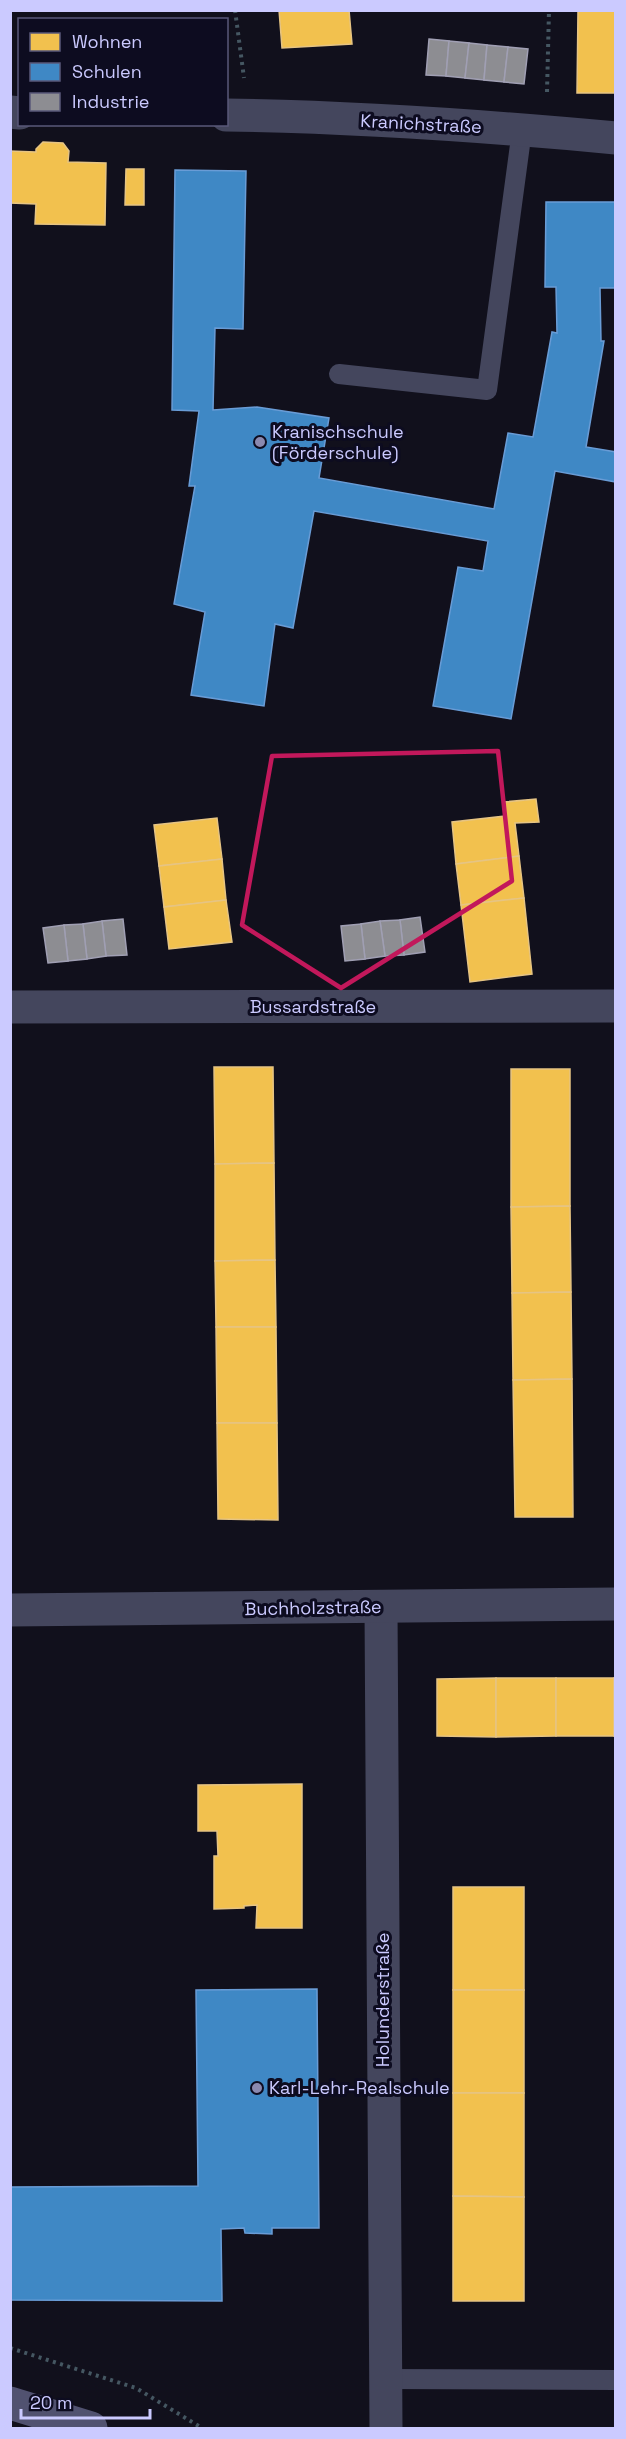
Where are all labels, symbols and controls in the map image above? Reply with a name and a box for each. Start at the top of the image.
legend [18,18,228,126]
text: Wohnen [72,30,142,53]
text: Schulen [72,60,142,83]
text: Industrie [72,90,149,113]
street label: Kranichstraße [360,109,482,138]
place label: Kranischschule (Förderschule) [272,420,404,464]
marker: Kranischschule (Förderschule) [253,435,267,449]
street label: Bussardstraße [250,995,376,1018]
street label: Buchholzstraße [244,1595,382,1620]
street label: Holunderstraße [371,1933,394,2067]
place label: Karl-Lehr-Realschule [269,2076,450,2099]
marker: Karl-Lehr-Realschule [250,2081,264,2095]
scale bar [21,2382,150,2420]
text: 20 m [30,2391,73,2414]

